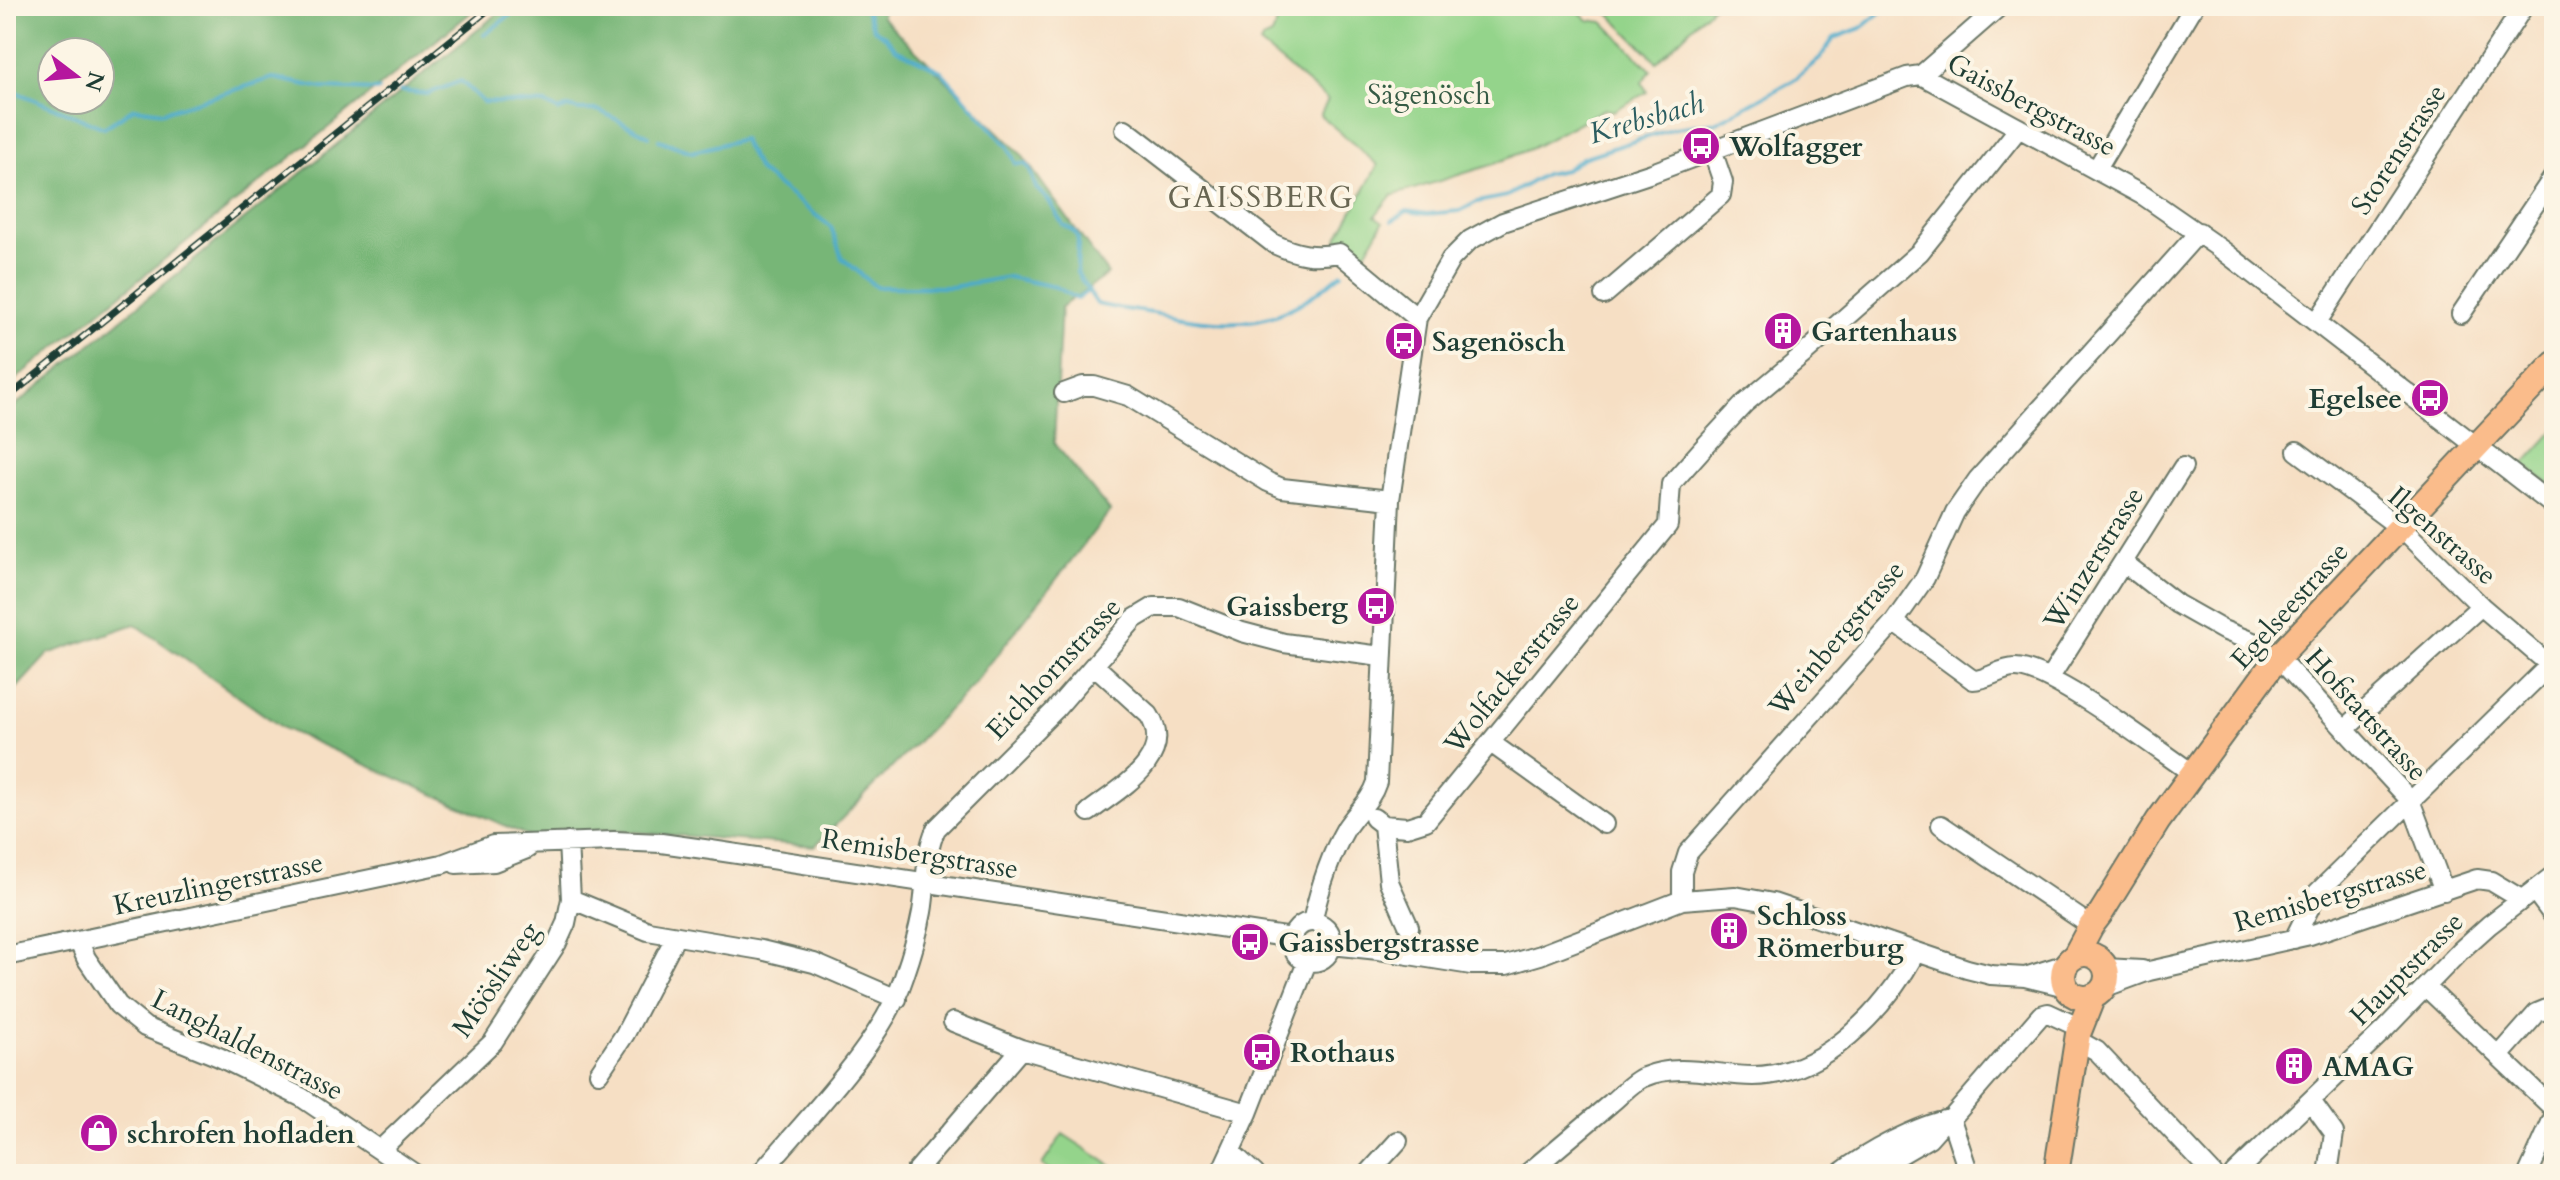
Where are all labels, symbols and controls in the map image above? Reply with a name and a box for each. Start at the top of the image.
north arrow [36,36,116,116]
street label: Gaissbergstrasse [1940,44,2123,165]
text: N [77,68,111,95]
park label: Sägenösch [1367,76,1491,114]
street label: Storenstrasse [2342,77,2455,222]
water label: Krebsbach [1584,82,1709,154]
bus stop icon: Wolfagger [1680,125,1722,167]
place label: Wolfagger [1728,128,1863,166]
district label: GAISSBERG [1168,177,1354,218]
building icon: Gartenhaus [1762,310,1804,352]
place label: Gartenhaus [1811,313,1957,351]
bus stop icon: Sagenösch [1383,320,1425,362]
place label: Sagenösch [1432,323,1566,361]
bus stop icon: Egelsee [2409,377,2451,419]
place label: Egelsee [2308,380,2402,418]
street label: Ilgenstrasse [2380,478,2505,594]
street label: Winzerstrasse [2034,480,2153,638]
street label: Egelseestrasse [2222,534,2357,678]
street label: Weinbergstrasse [1760,552,1913,726]
bus stop icon: Gaissberg [1355,585,1397,627]
street label: Wolfackerstrasse [1435,585,1588,763]
place label: Gaissberg [1226,588,1348,626]
street label: Eichhornstrasse [978,589,1130,748]
street label: Hofstattstrasse [2296,640,2436,789]
street label: Remisbergstrasse [819,820,1021,888]
street label: Kreuzlingerstrasse [110,843,326,925]
street label: Remisbergstrasse [2230,850,2431,942]
place label: Schloss Römerburg [1757,897,1904,967]
street label: Hauptstrasse [2341,903,2472,1034]
building icon: Schloss Römerburg [1708,910,1750,952]
street label: Möösliweg [443,914,549,1045]
bus stop icon: Gaissbergstrasse [1229,921,1271,963]
place label: Gaissbergstrasse [1278,924,1480,962]
street label: Langhaldenstrasse [145,980,350,1110]
bus stop icon: Rothaus [1241,1031,1283,1073]
place label: Rothaus [1290,1034,1395,1072]
building icon: AMAG [2273,1045,2315,1087]
place label: AMAG [2322,1048,2414,1086]
shop icon: schrofen hofladen [78,1112,120,1154]
place label: schrofen hofladen [127,1115,355,1153]

